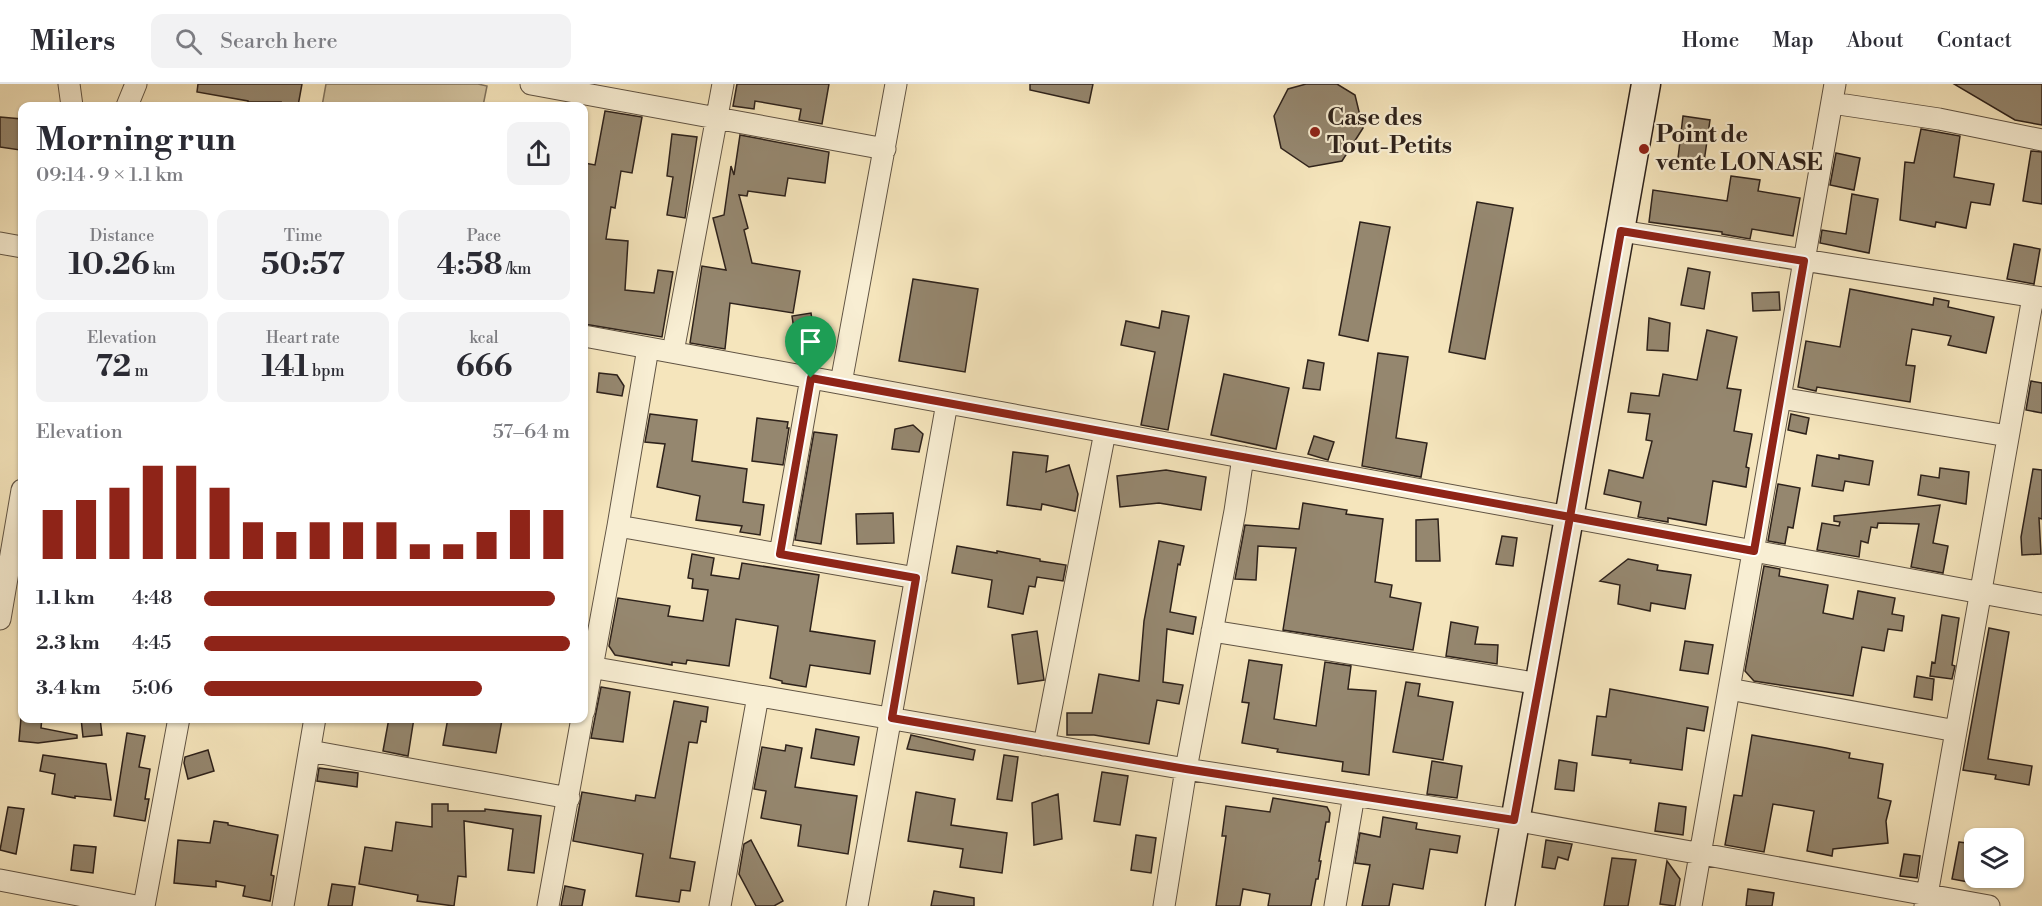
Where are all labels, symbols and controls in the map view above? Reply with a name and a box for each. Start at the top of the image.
search box [151,14,571,68]
text: Milers [30,24,115,59]
icon: search [172,25,205,58]
text: Search here [220,28,338,55]
text: Home [1682,28,1739,54]
text: Map [1772,28,1814,54]
text: About [1847,28,1904,54]
text: Contact [1937,28,2012,54]
place label: Case des Tout-Petits [1327,103,1452,161]
text: Morning run [36,120,236,161]
place label: Point de vente LONASE [1655,120,1823,178]
button: share [507,122,570,185]
marker: Case des Tout-Petits [1308,125,1322,139]
marker: Point de vente LONASE [1637,142,1651,156]
text: 09:14 · 9 × 1.1 km [36,163,184,188]
text: Distance [90,226,154,246]
text: Time [284,226,322,246]
text: Pace [467,226,501,246]
text: 10.26 [69,246,150,284]
text: 50:57 [261,246,345,284]
text: 4:58 [437,246,503,284]
text: km [150,259,175,279]
text: /km [503,259,531,279]
pin [785,316,836,378]
icon: arrive [794,325,827,358]
text: Elevation [87,328,157,348]
text: Heart rate [266,328,340,348]
text: kcal [469,328,499,348]
text: 72 [95,348,131,386]
text: 141 [262,348,309,386]
text: 666 [456,348,512,386]
text: m [131,361,149,381]
text: bpm [309,361,344,381]
text: Elevation [36,420,123,445]
text: 57–64 m [493,420,570,445]
text: 1.1 km [36,586,95,611]
text: 4:48 [132,586,173,611]
text: 2.3 km [36,631,100,656]
text: 4:45 [132,631,171,656]
text: 3.4 km [36,676,101,701]
text: 5:06 [132,676,173,701]
map controls [1964,828,2024,888]
button: layers [1964,828,2024,888]

